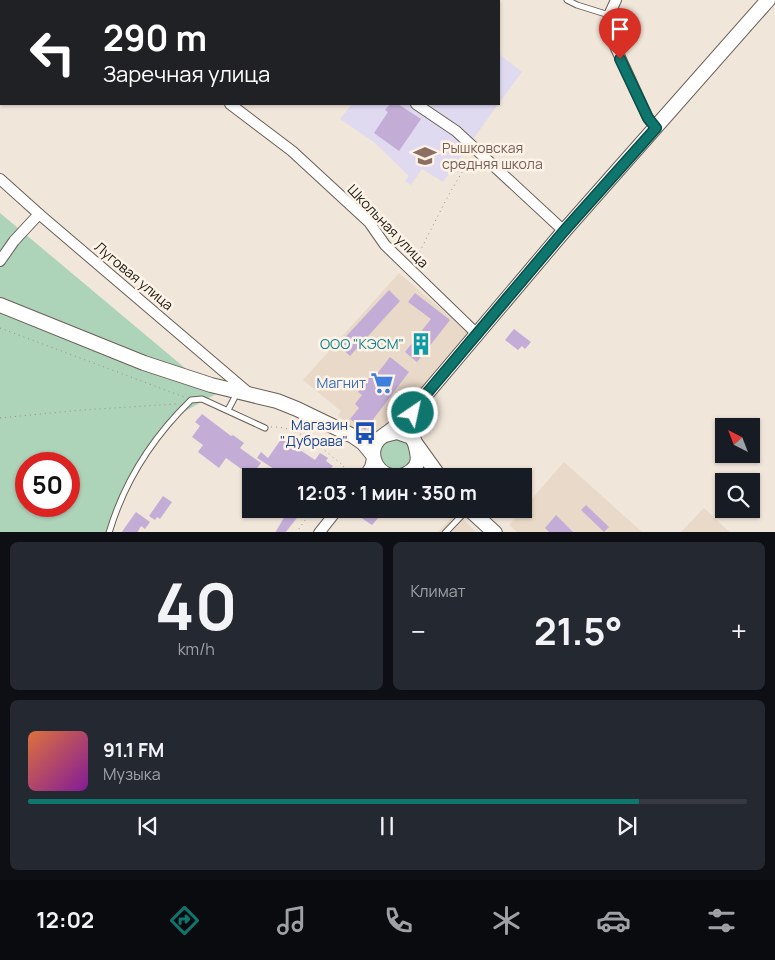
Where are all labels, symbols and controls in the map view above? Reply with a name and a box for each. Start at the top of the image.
pin [599,8,641,59]
text: 290 m [103,14,207,62]
icon: arrive [606,15,634,43]
icon: left [20,20,85,85]
text: Заречная улица [103,59,270,89]
place label: Рышковская средняя школа [442,138,543,173]
school or university icon: Рышковская средняя школа [412,143,438,169]
street label: Школьная улица [344,180,433,272]
street label: Луговая улица [91,237,178,314]
building icon: ООО "КЭСМ" [408,331,434,357]
place label: ООО "КЭСМ" [320,334,404,353]
supermarket icon: Магнит [369,370,395,396]
place label: Магнит [317,373,366,392]
position arrow [386,386,438,438]
place label: Магазин "Дубрава" [280,415,348,450]
north arrow [715,418,760,462]
map controls [715,418,760,518]
bus stop icon: Магазин "Дубрава" [352,420,378,446]
speed limit sign: 50 [15,452,80,517]
button: search [715,473,760,518]
text: 12:03 · 1 мин · 350 m [297,480,477,506]
text: 40 [155,561,237,650]
text: Климат [411,580,466,602]
text: 21.5° [534,604,623,656]
text: − [411,612,426,650]
text: + [731,612,747,650]
text: km/h [178,638,215,660]
text: 91.1 FM [103,737,164,763]
text: Музыка [103,763,161,785]
icon: previous [134,812,162,840]
icon: pause [373,812,401,840]
icon: next [613,812,641,840]
icon: directions [167,903,202,938]
icon: music [274,903,309,938]
icon: phone [381,903,416,938]
icon: climate [489,903,524,938]
icon: car [596,903,631,938]
icon: filters [704,903,739,938]
text: 12:02 [36,905,94,935]

